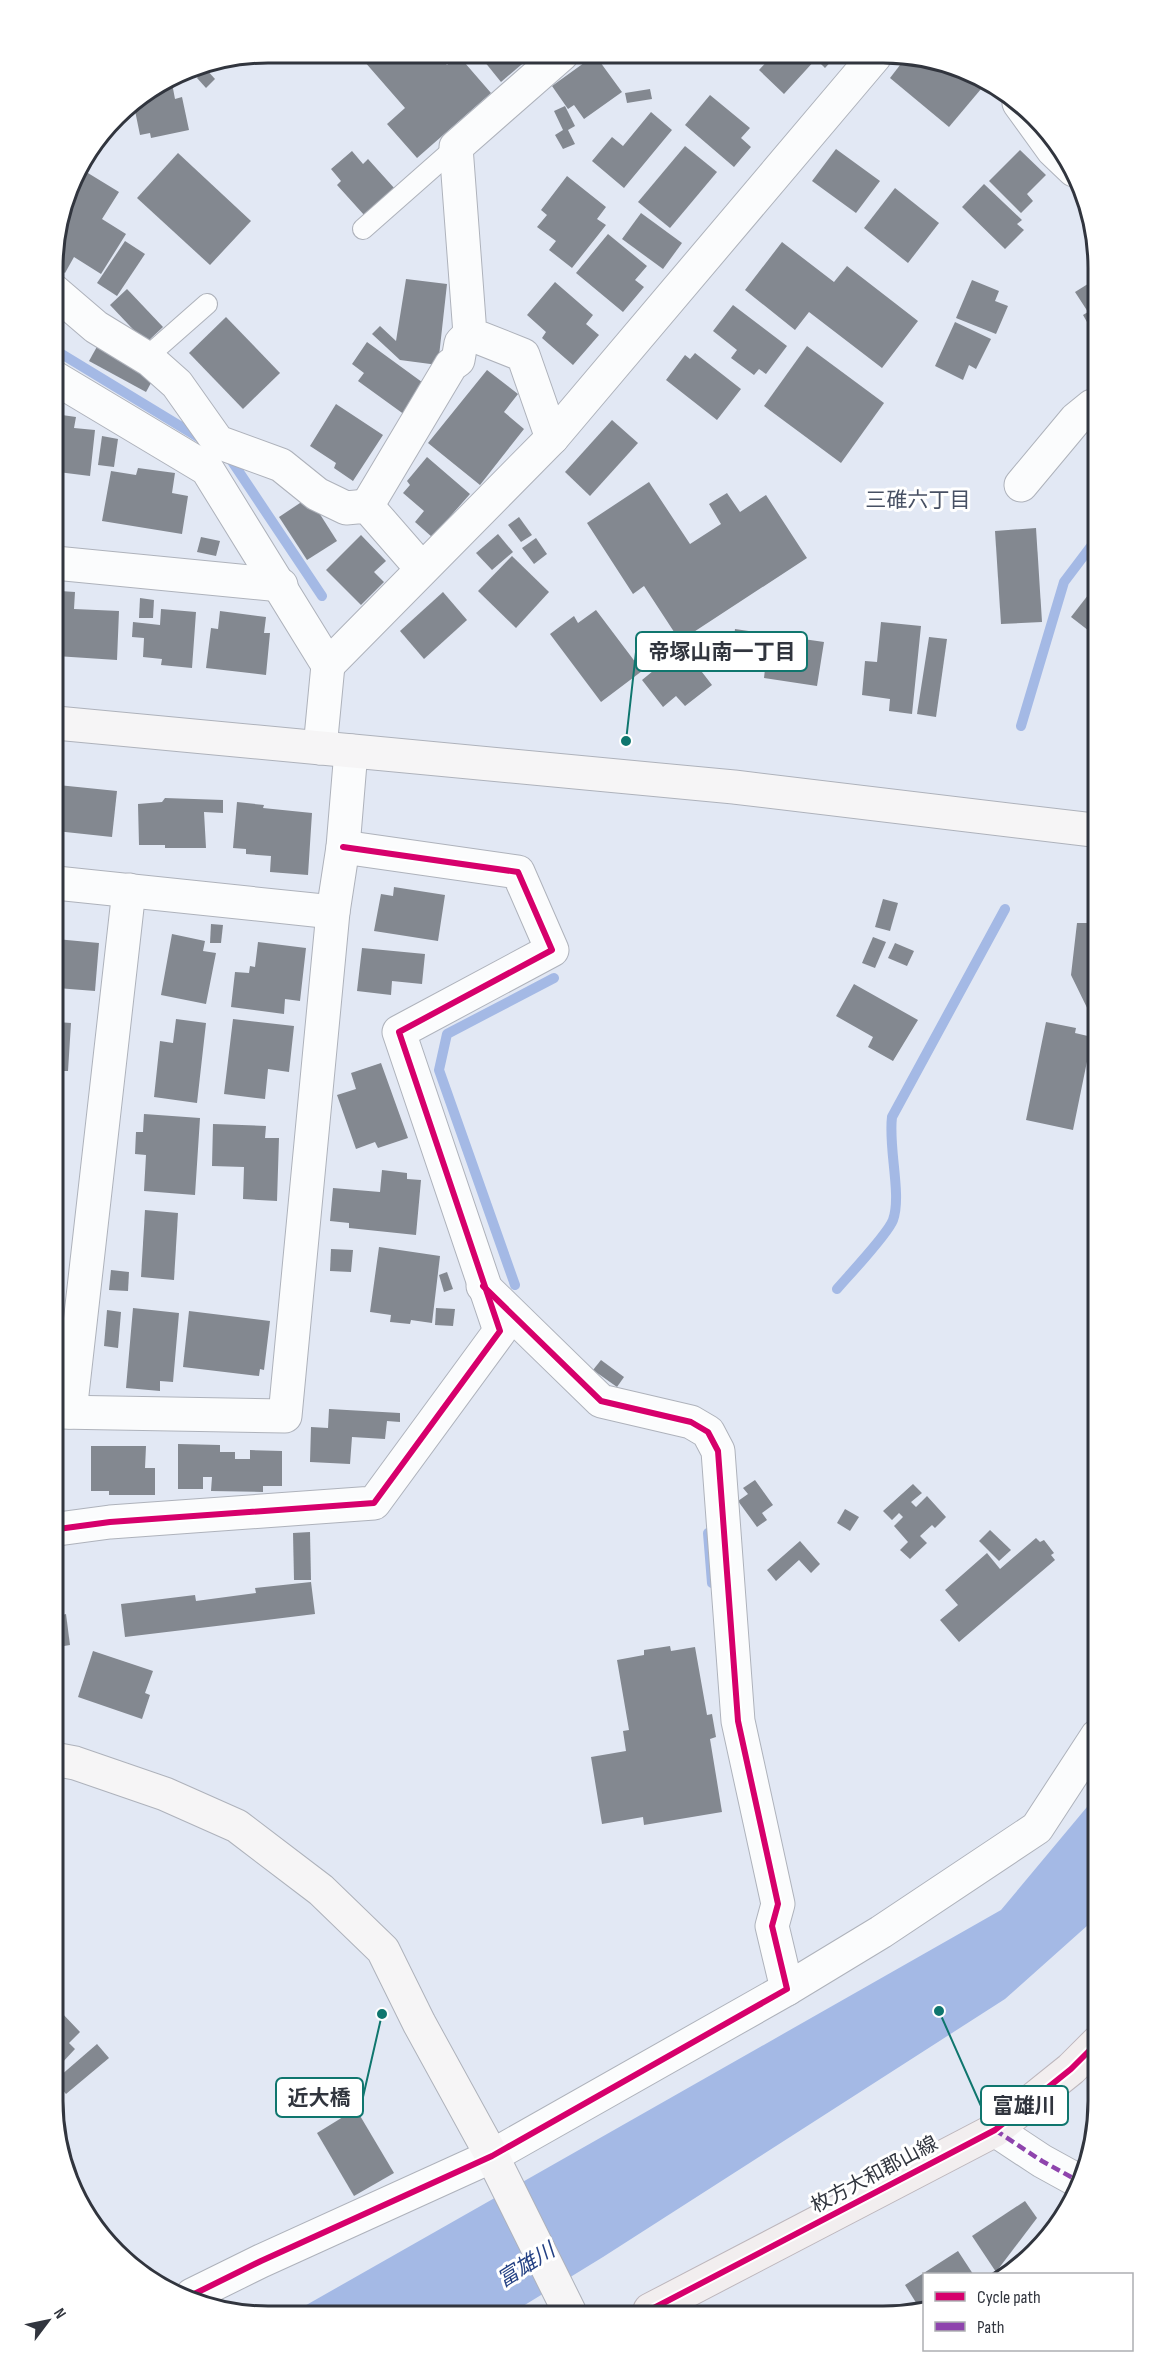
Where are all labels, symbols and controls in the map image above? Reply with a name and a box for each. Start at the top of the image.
district label: 三碓六丁目 [866,488,971,513]
callout: 帝塚山南一丁目 [636,632,807,671]
text: 帝塚山南一丁目 [649,640,796,665]
callout: 近大橋 [276,2078,363,2117]
text: 近大橋 [288,2086,351,2111]
callout: 富雄川 [981,2086,1068,2125]
text: 富雄川 [993,2094,1056,2119]
street label: 枚方大和郡山線 [807,2131,942,2218]
water label: 富雄川 [493,2237,561,2293]
legend [923,2273,1133,2351]
text: Cycle path [977,2287,1041,2308]
north arrow [18,2291,78,2351]
text: N [49,2305,70,2323]
text: Path [977,2317,1005,2338]

